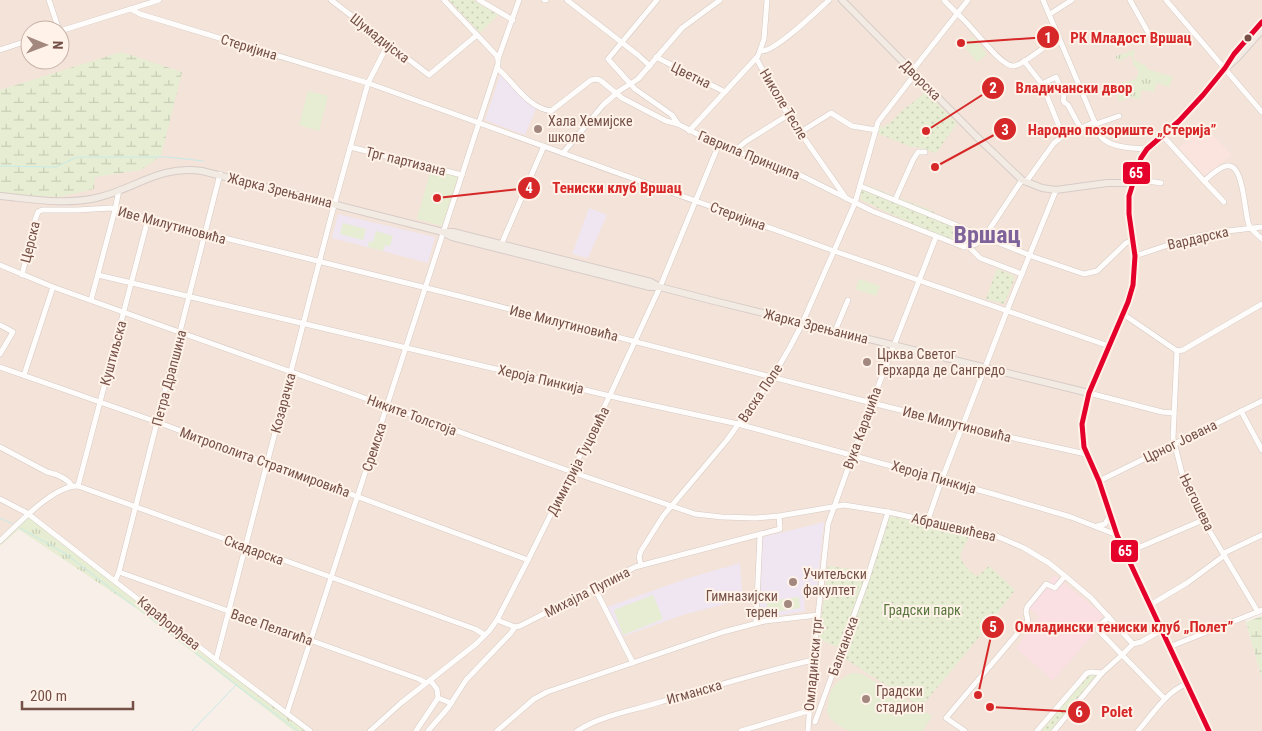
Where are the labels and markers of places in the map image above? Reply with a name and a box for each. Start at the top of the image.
callout: РК Младост Вршац [1035,22,1202,52]
unlabelled marker [1243,33,1253,43]
callout: Владичански двор [980,73,1142,103]
place label: Хала Хемијске школе [548,113,633,145]
callout: Народно позориште „Стерија” [992,114,1226,144]
marker: Хала Хемијске школе [532,123,544,135]
callout: Тениски клуб Вршац [517,173,691,203]
place label: Црква Светог Герхарда де Сангредо [877,346,1005,378]
marker: Црква Светог Герхарда де Сангредо [861,356,873,368]
place label: Учитељски факултет [803,566,867,598]
marker: Учитељски факултет [787,576,799,588]
place label: Гимназијски терен [706,588,778,620]
marker: Гимназијски терен [782,598,794,610]
callout: Омладински тениски клуб „Полет” [980,612,1244,642]
place label: Градски стадион [876,683,924,715]
marker: Градски стадион [860,693,872,705]
callout: Polet [1066,697,1143,727]

